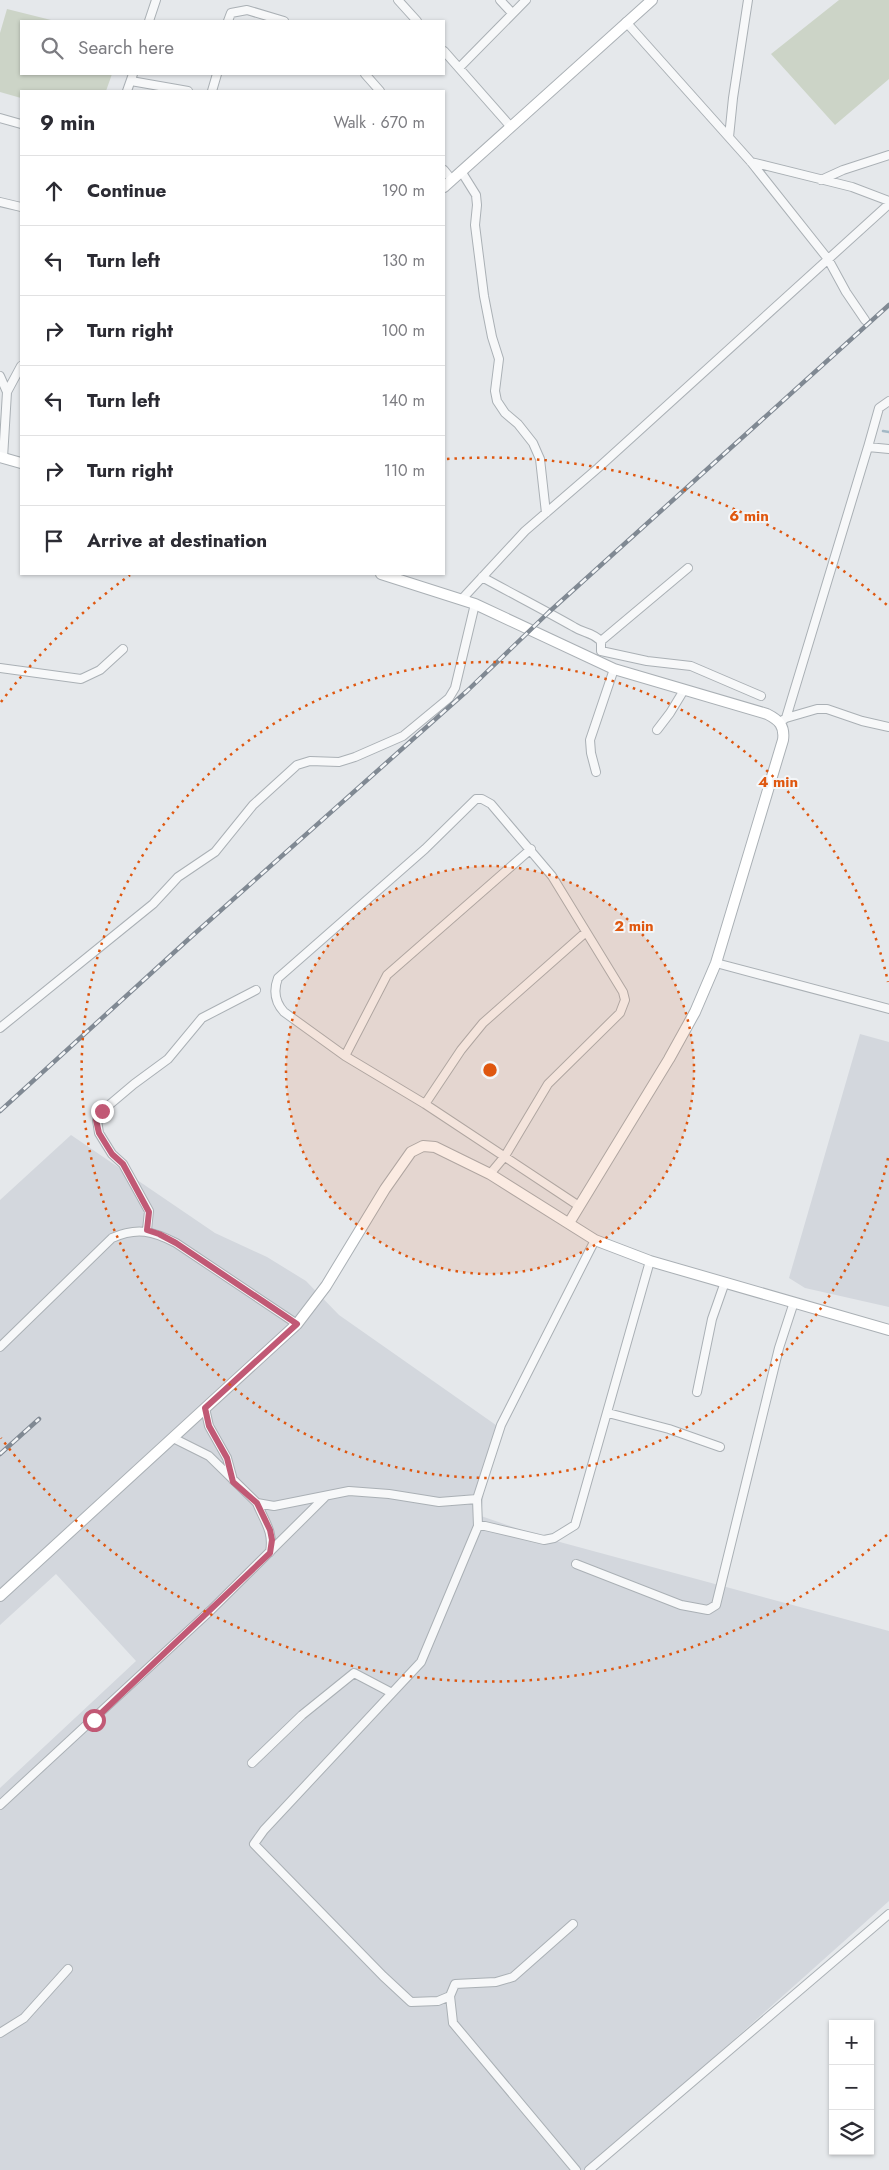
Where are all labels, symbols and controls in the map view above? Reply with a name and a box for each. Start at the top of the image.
search box [20,20,445,75]
icon: search [38,34,66,62]
text: Search here [78,34,174,61]
text: 9 min [40,108,95,138]
text: Walk · 670 m [333,111,425,134]
icon: ahead [40,177,68,205]
text: Continue [87,177,166,204]
text: 190 m [382,179,425,202]
icon: left [40,247,68,275]
text: Turn left [87,247,160,274]
text: 130 m [382,249,425,272]
icon: right [40,317,68,345]
text: Turn right [87,317,173,344]
text: 100 m [381,319,425,342]
icon: left [40,387,68,415]
text: Turn left [87,387,160,414]
text: 140 m [382,389,425,412]
icon: right [40,457,68,485]
text: Turn right [87,457,173,484]
text: 110 m [384,459,425,482]
text: 6 min [729,505,769,527]
icon: arrive [40,527,68,555]
text: Arrive at destination [87,527,267,554]
text: 4 min [758,771,798,793]
text: 2 min [614,915,654,937]
centre of rings [481,1061,499,1079]
route end [91,1100,114,1123]
route start [83,1709,106,1732]
map controls [829,2020,874,2155]
button: + [829,2020,874,2065]
button: − [829,2065,874,2110]
button: layers [829,2110,874,2155]

